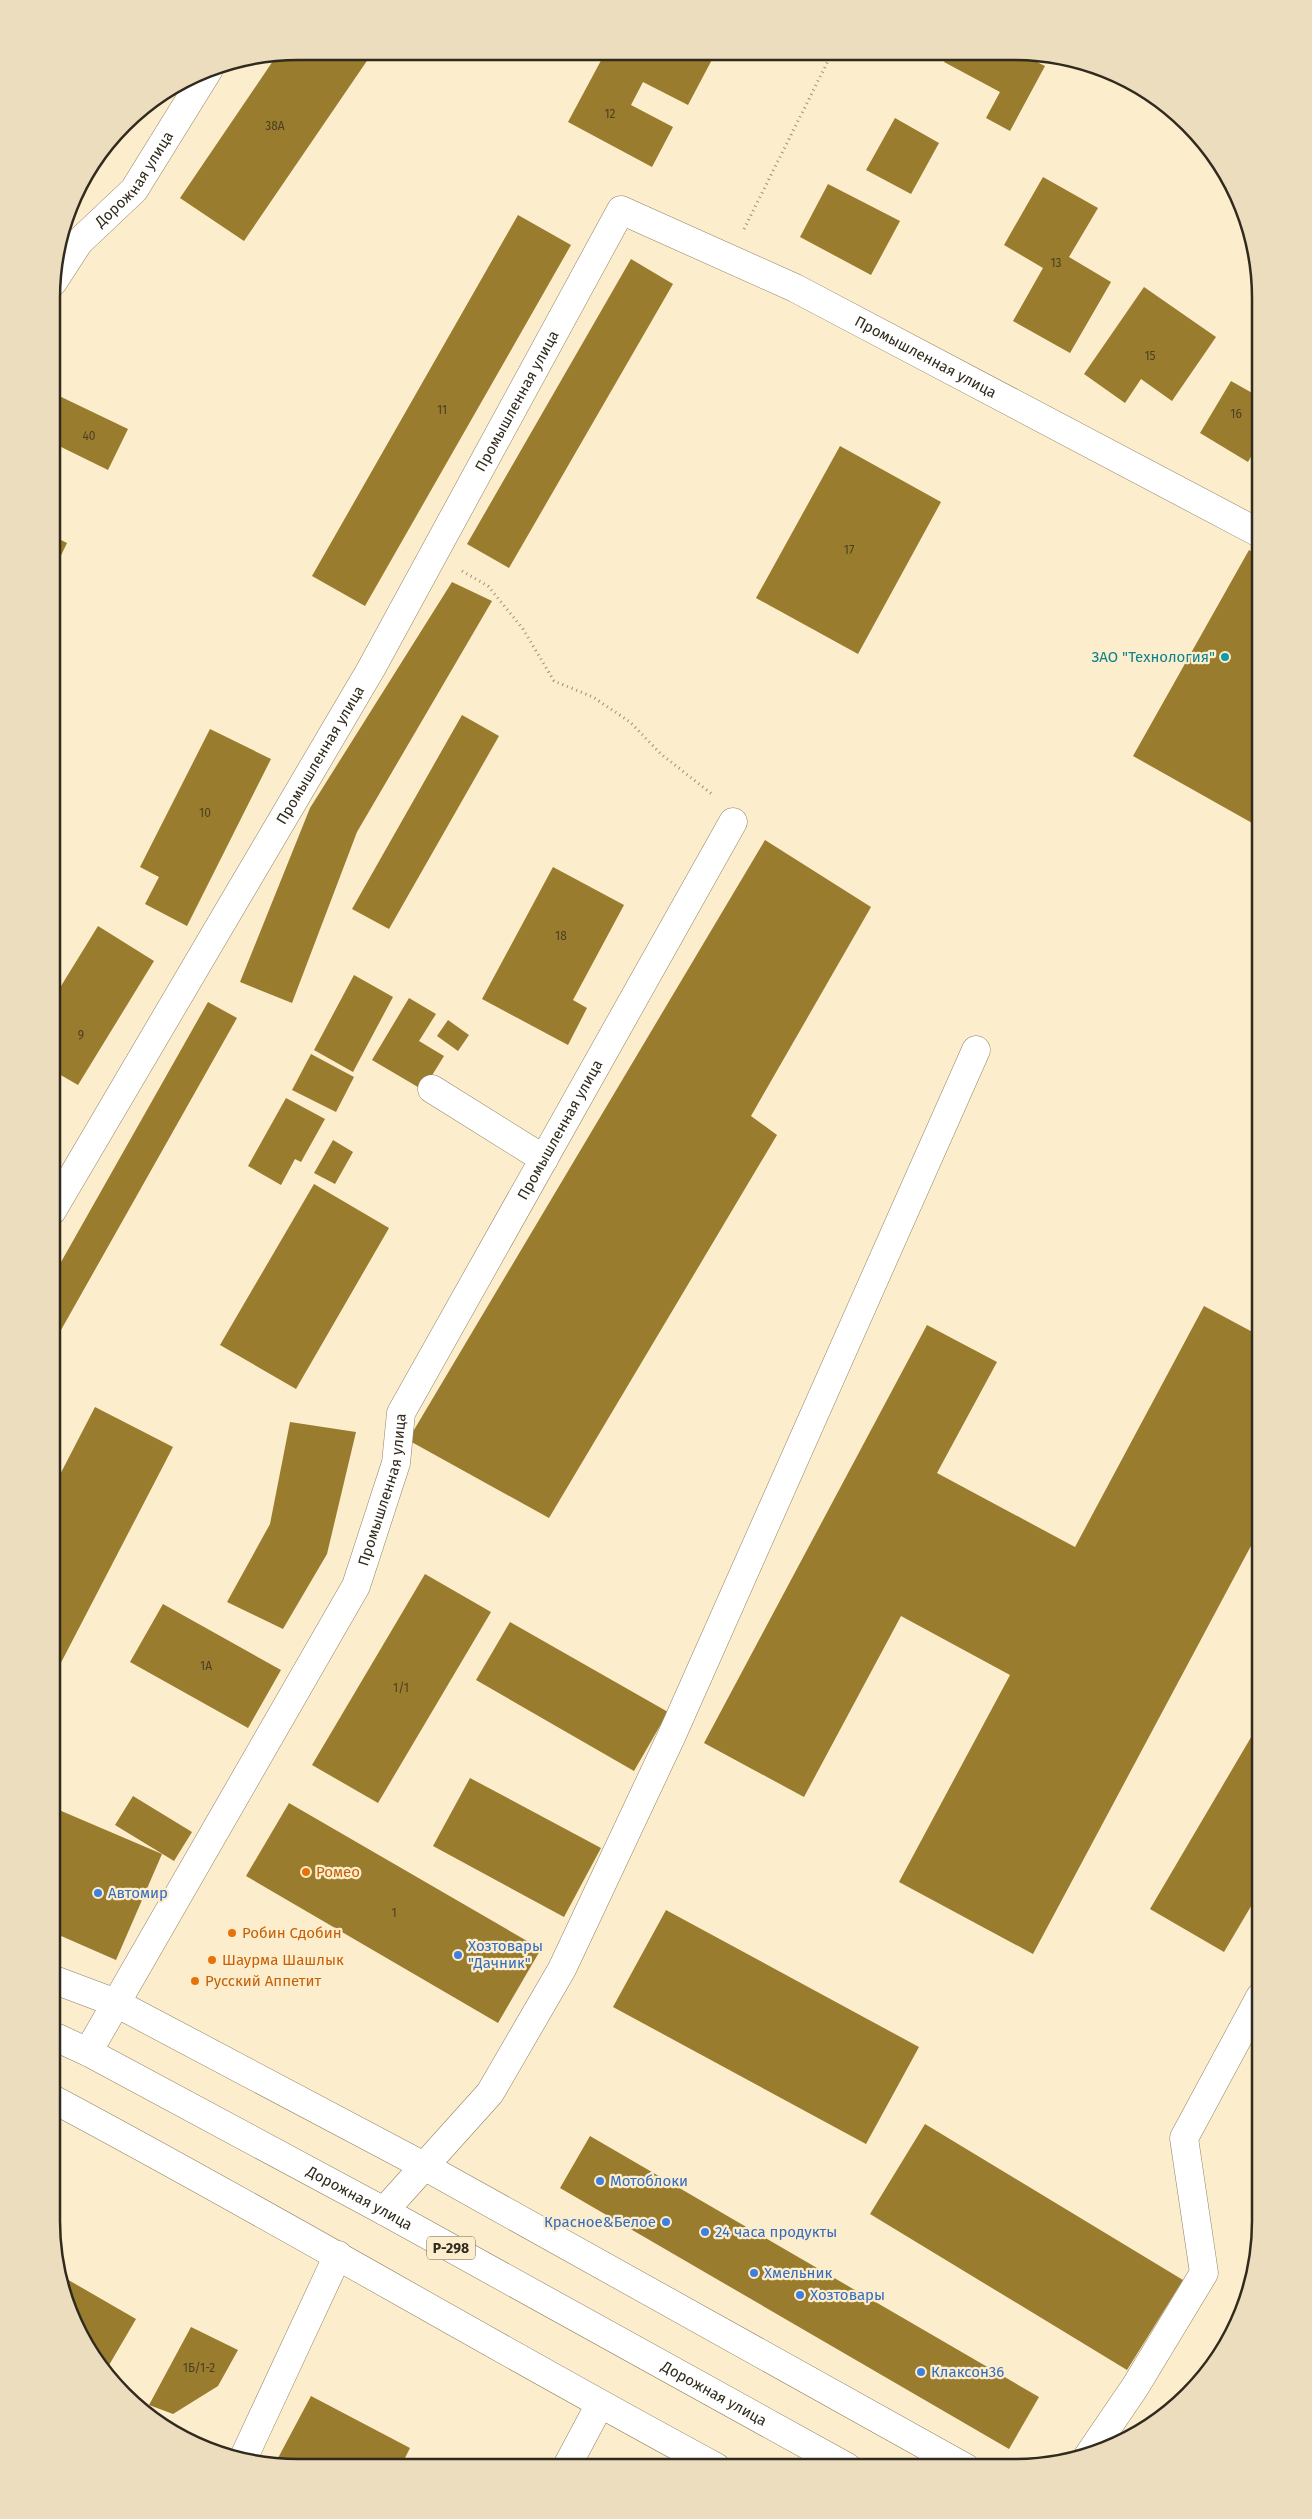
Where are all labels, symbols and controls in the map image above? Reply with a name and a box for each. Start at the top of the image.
house number: 12 [604,107,616,121]
house number: 38А [265,119,285,133]
street label: Дорожная улица [91,128,177,232]
house number: 13 [1050,256,1062,270]
street label: Промышленная улица [852,312,1000,402]
street label: Промышленная улица [471,327,563,475]
house number: 15 [1144,349,1156,363]
house number: 11 [437,403,447,417]
house number: 16 [1230,407,1242,421]
house number: 40 [82,429,96,443]
house number: 17 [844,543,854,557]
place label: ЗАО "Технология" [1091,648,1215,666]
marker: ЗАО "Технология" [1219,651,1231,663]
street label: Промышленная улица [273,683,368,828]
house number: 10 [199,806,211,820]
house number: 18 [555,929,567,943]
house number: 9 [78,1028,84,1042]
street label: Промышленная улица [514,1057,607,1203]
street label: Промышленная улица [354,1412,410,1568]
house number: 1А [200,1659,212,1673]
house number: 1/1 [393,1681,409,1695]
place label: Ромео [316,1863,360,1881]
marker: Ромео [300,1866,312,1878]
place label: Автомир [108,1884,168,1902]
marker: Автомир [92,1887,104,1899]
house number: 1 [391,1906,397,1920]
place label: Робин Сдобин [242,1924,342,1942]
marker: Робин Сдобин [226,1927,238,1939]
place label: Хозтовары "Дачник" [468,1937,543,1972]
marker: Хозтовары "Дачник" [452,1949,464,1961]
place label: Шаурма Шашлык [222,1951,344,1969]
marker: Шаурма Шашлык [206,1954,218,1966]
place label: Русский Аппетит [205,1972,322,1990]
marker: Русский Аппетит [189,1975,201,1987]
street label: Дорожная улица [303,2162,415,2234]
place label: Мотоблоки [610,2172,688,2190]
marker: Мотоблоки [594,2175,606,2187]
place label: Красное&Белое [544,2213,656,2231]
marker: Красное&Белое [660,2216,672,2228]
place label: 24 часа продукты [715,2223,837,2241]
marker: 24 часа продукты [699,2226,711,2238]
road number: Р-298 [427,2236,475,2260]
place label: Хмельник [764,2264,832,2282]
marker: Хмельник [748,2267,760,2279]
place label: Хозтовары [810,2286,885,2304]
marker: Хозтовары [794,2289,806,2301]
street label: Дорожная улица [658,2357,770,2430]
house number: 1Б/1-2 [183,2361,215,2375]
place label: Клаксон36 [931,2363,1004,2381]
marker: Клаксон36 [915,2366,927,2378]

